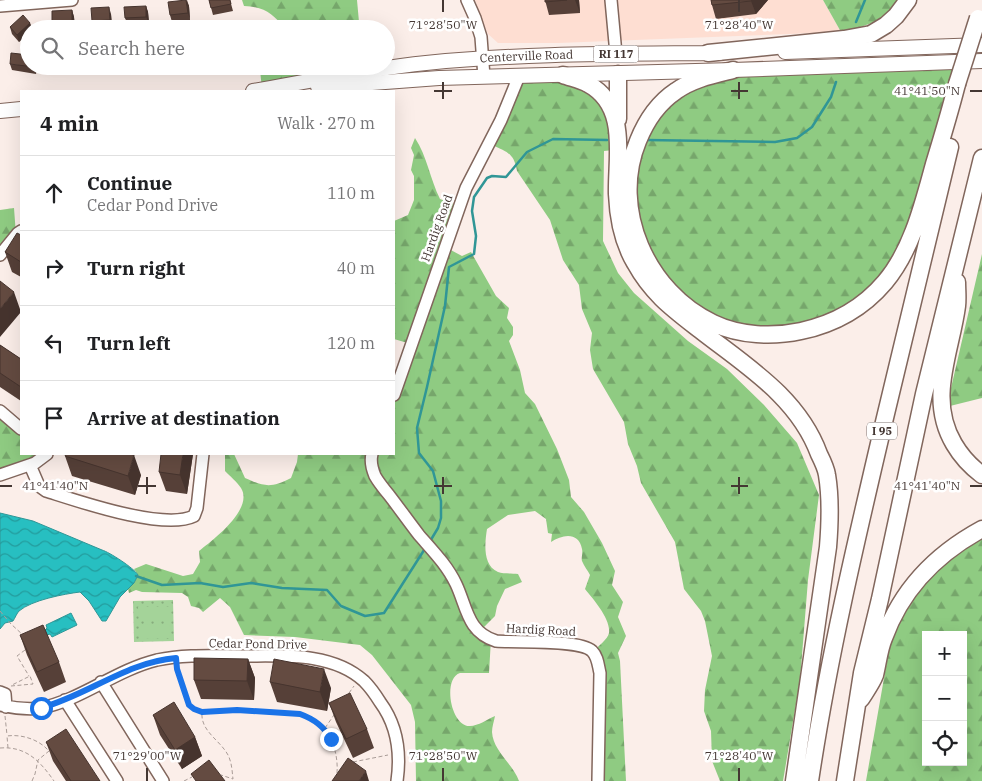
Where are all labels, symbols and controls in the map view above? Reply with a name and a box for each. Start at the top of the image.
text: 71°28'50"W [409,17,478,32]
text: 71°28'40"W [705,17,774,32]
search box [20,20,395,75]
icon: search [38,34,66,62]
text: Search here [78,36,185,60]
road number: RI 117 [594,46,638,62]
street label: Centerville Road [479,47,573,65]
text: 41°41'50"N [894,83,960,98]
text: 4 min [40,109,99,137]
text: Walk · 270 m [277,113,375,133]
text: Continue [87,171,172,195]
icon: ahead [40,179,68,207]
text: 110 m [327,183,375,203]
street label: Hardig Road [417,192,456,263]
text: Cedar Pond Drive [87,195,218,215]
icon: right [40,254,68,282]
text: Turn right [87,256,185,280]
text: 40 m [337,258,375,278]
icon: left [40,329,68,357]
text: Turn left [87,331,170,355]
text: 120 m [327,333,375,353]
icon: arrive [40,404,68,432]
text: Arrive at destination [87,406,280,430]
road number: I 95 [867,422,897,440]
text: 41°41'40"N [22,478,88,493]
text: 41°41'40"N [894,478,960,493]
street label: Hardig Road [506,620,577,639]
map controls [922,631,967,766]
button: + [922,631,967,676]
street label: Cedar Pond Drive [209,635,307,652]
button: − [922,676,967,721]
route start [30,697,53,720]
button: locate [922,721,967,766]
route end [320,728,343,751]
text: 71°29'00"W [113,748,182,763]
text: 71°28'50"W [409,748,478,763]
text: 71°28'40"W [705,748,774,763]

